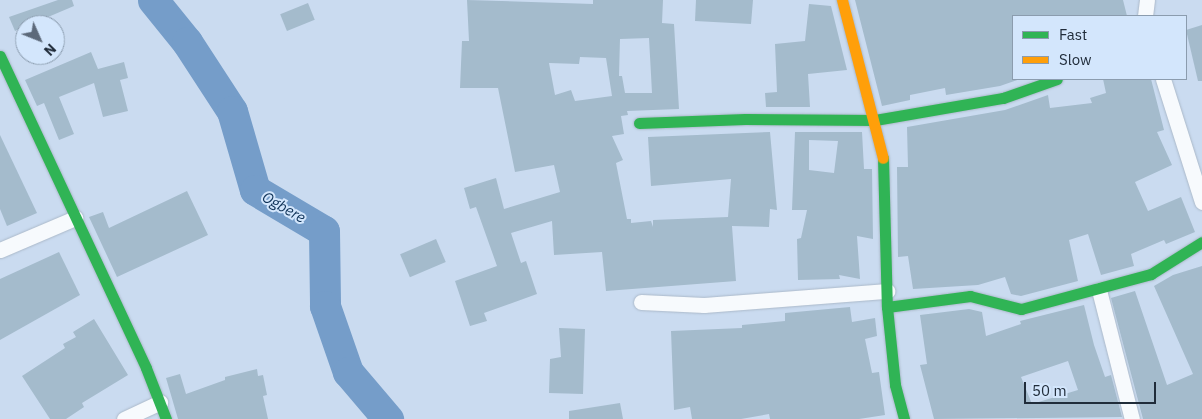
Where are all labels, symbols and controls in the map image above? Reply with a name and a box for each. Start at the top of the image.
north arrow [15,15,65,65]
legend [1012,15,1187,80]
text: Fast [1059,25,1087,44]
text: N [40,40,60,60]
text: Slow [1059,50,1092,69]
water label: Ogbere [259,187,309,227]
scale bar [1027,372,1160,404]
text: 50 m [1032,381,1067,400]

